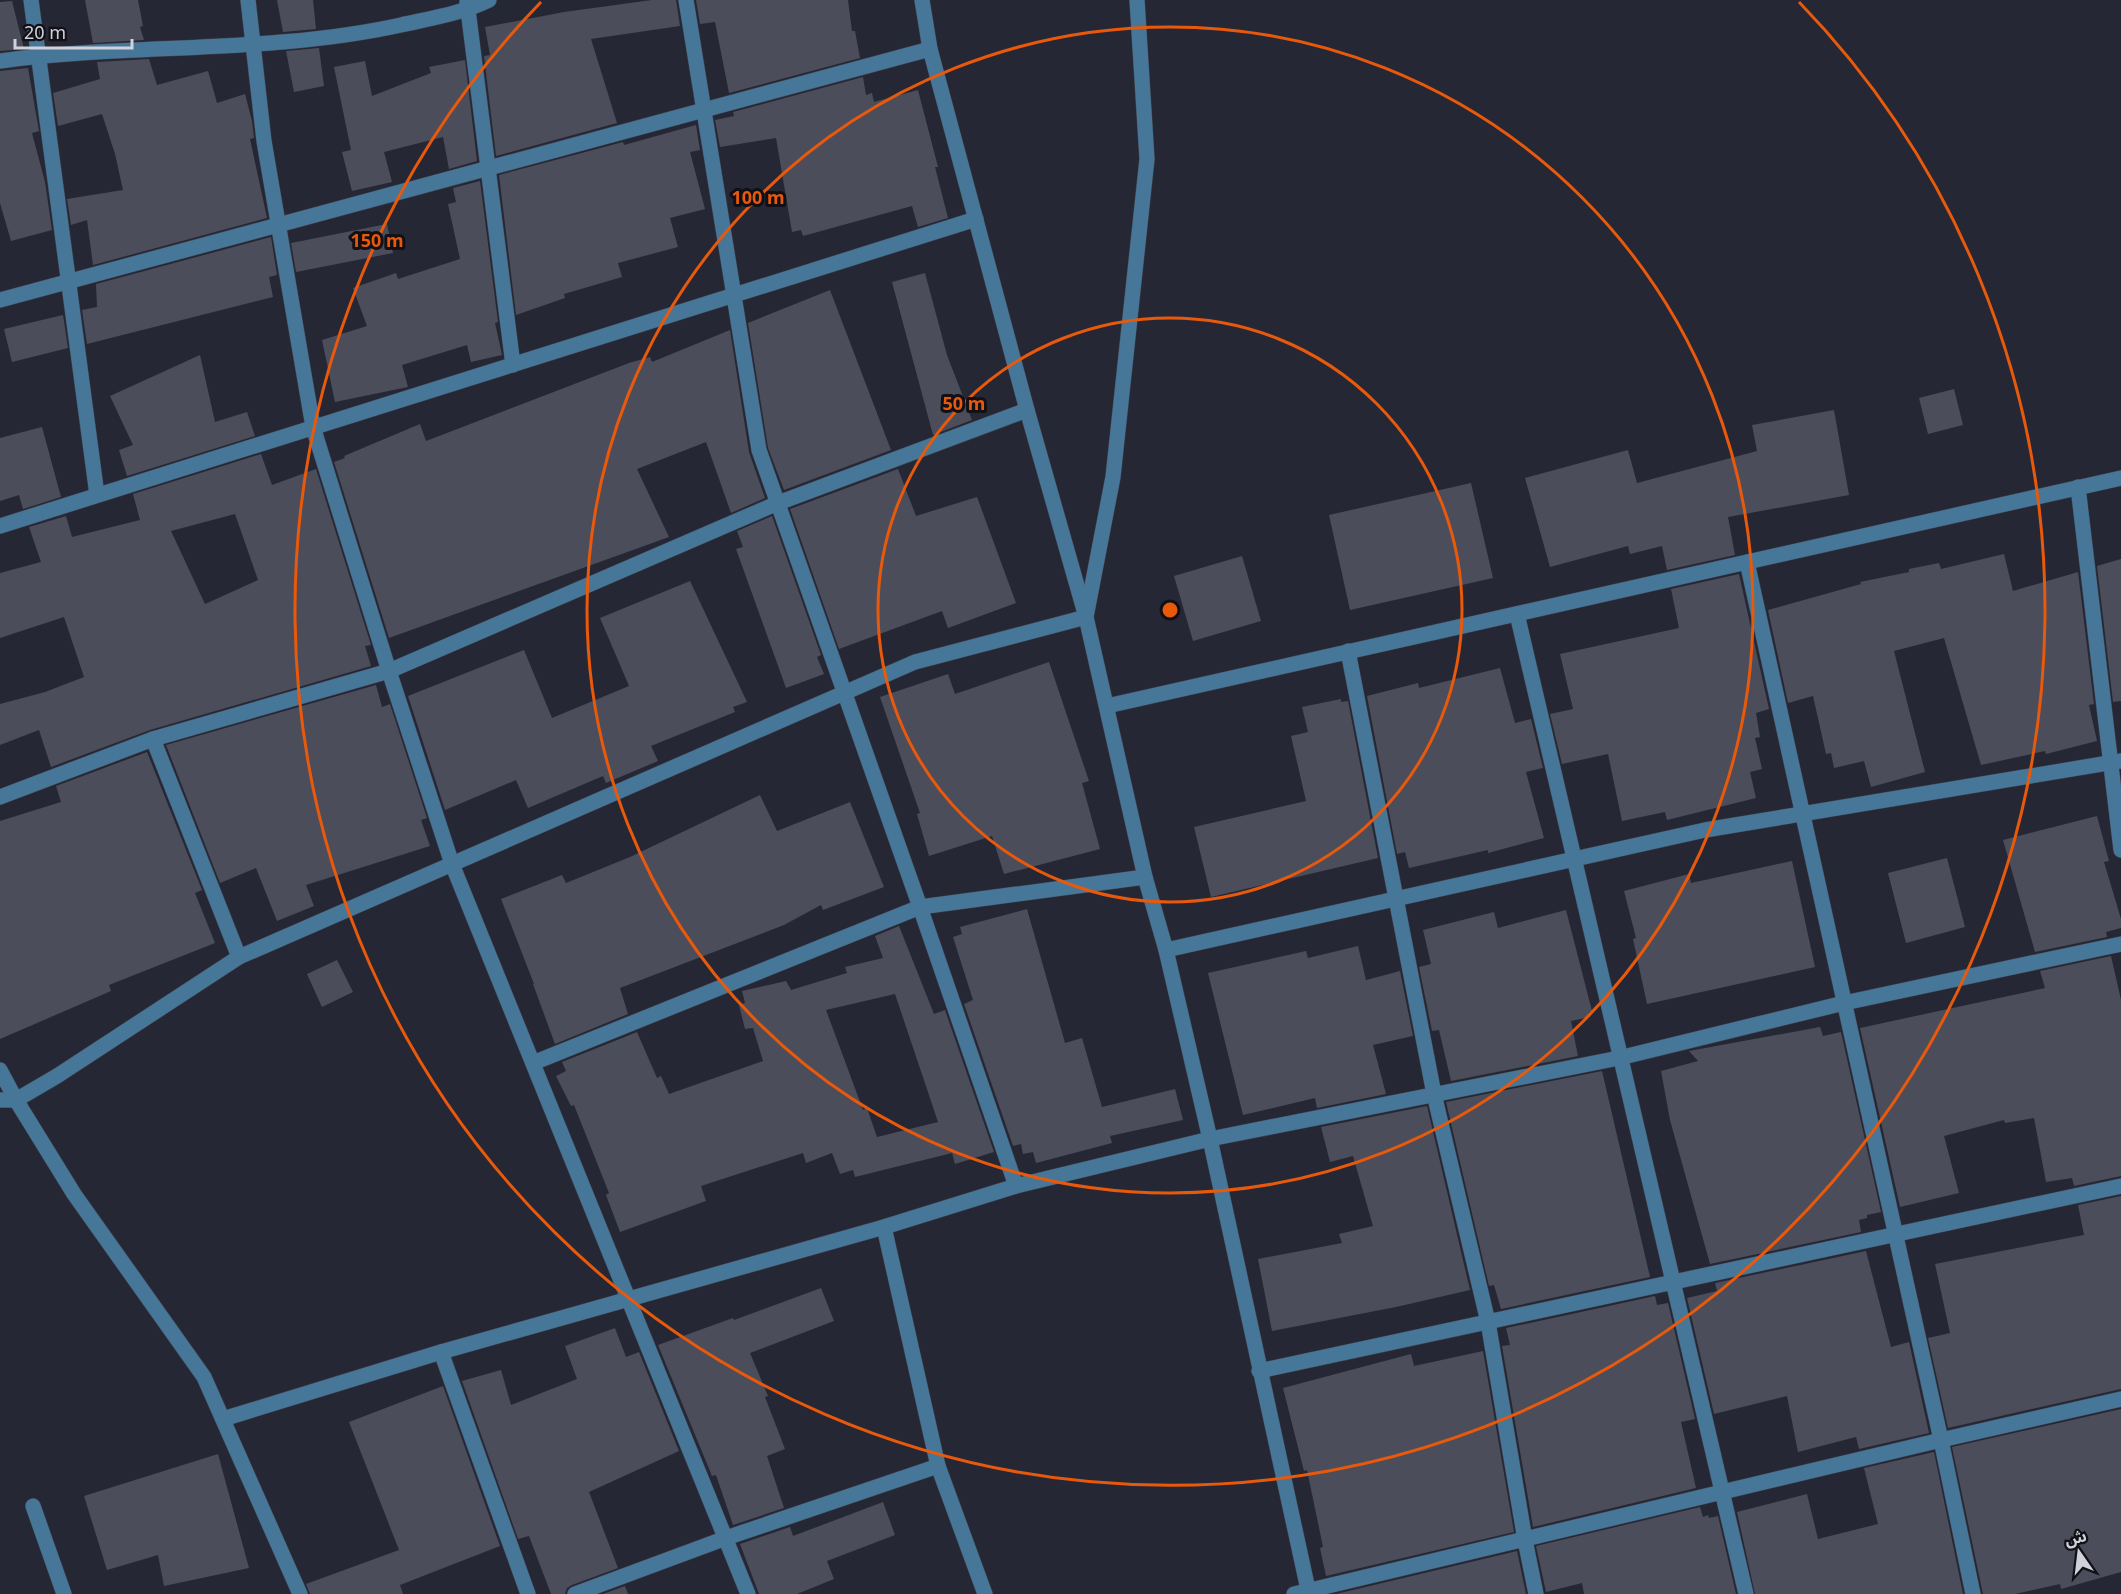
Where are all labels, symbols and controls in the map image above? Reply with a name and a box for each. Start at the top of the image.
scale bar [15,12,132,50]
text: 20 m [24,20,66,44]
text: 100 m [731,185,785,209]
text: 150 m [350,228,404,252]
text: 50 m [943,391,985,415]
centre of rings [1160,600,1180,620]
north arrow [2049,1522,2109,1582]
text: ش [2062,1524,2089,1551]

